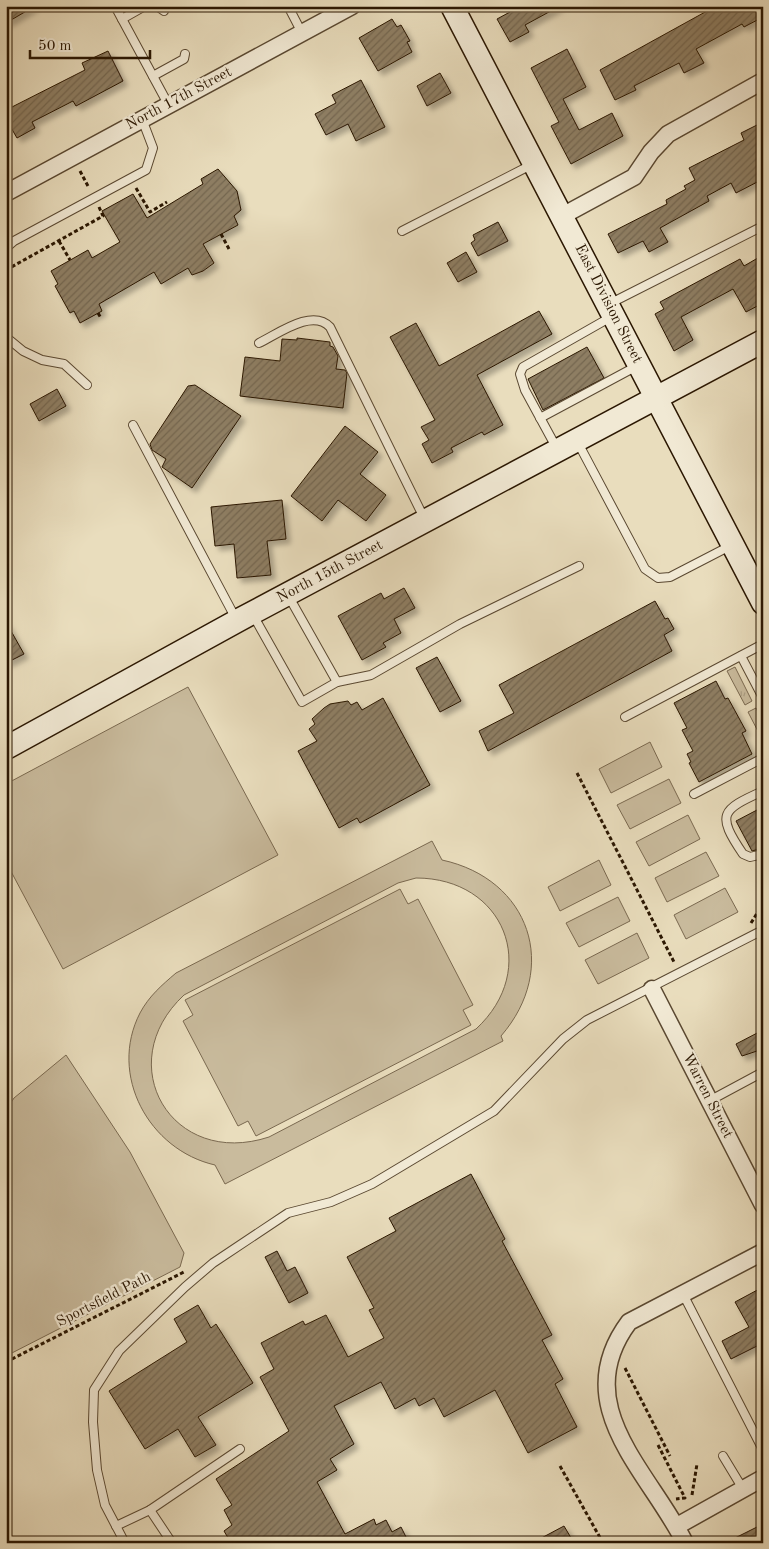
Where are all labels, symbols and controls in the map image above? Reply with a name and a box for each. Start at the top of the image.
scale bar [30,28,150,60]
text: 50 m [38,39,72,54]
street label: North 17th Street [124,65,234,133]
street label: East Division Street [571,242,645,366]
street label: North 15th Street [275,538,385,606]
street label: Warren Street [679,1051,735,1141]
street label: Sportsfield Path [54,1270,154,1330]

